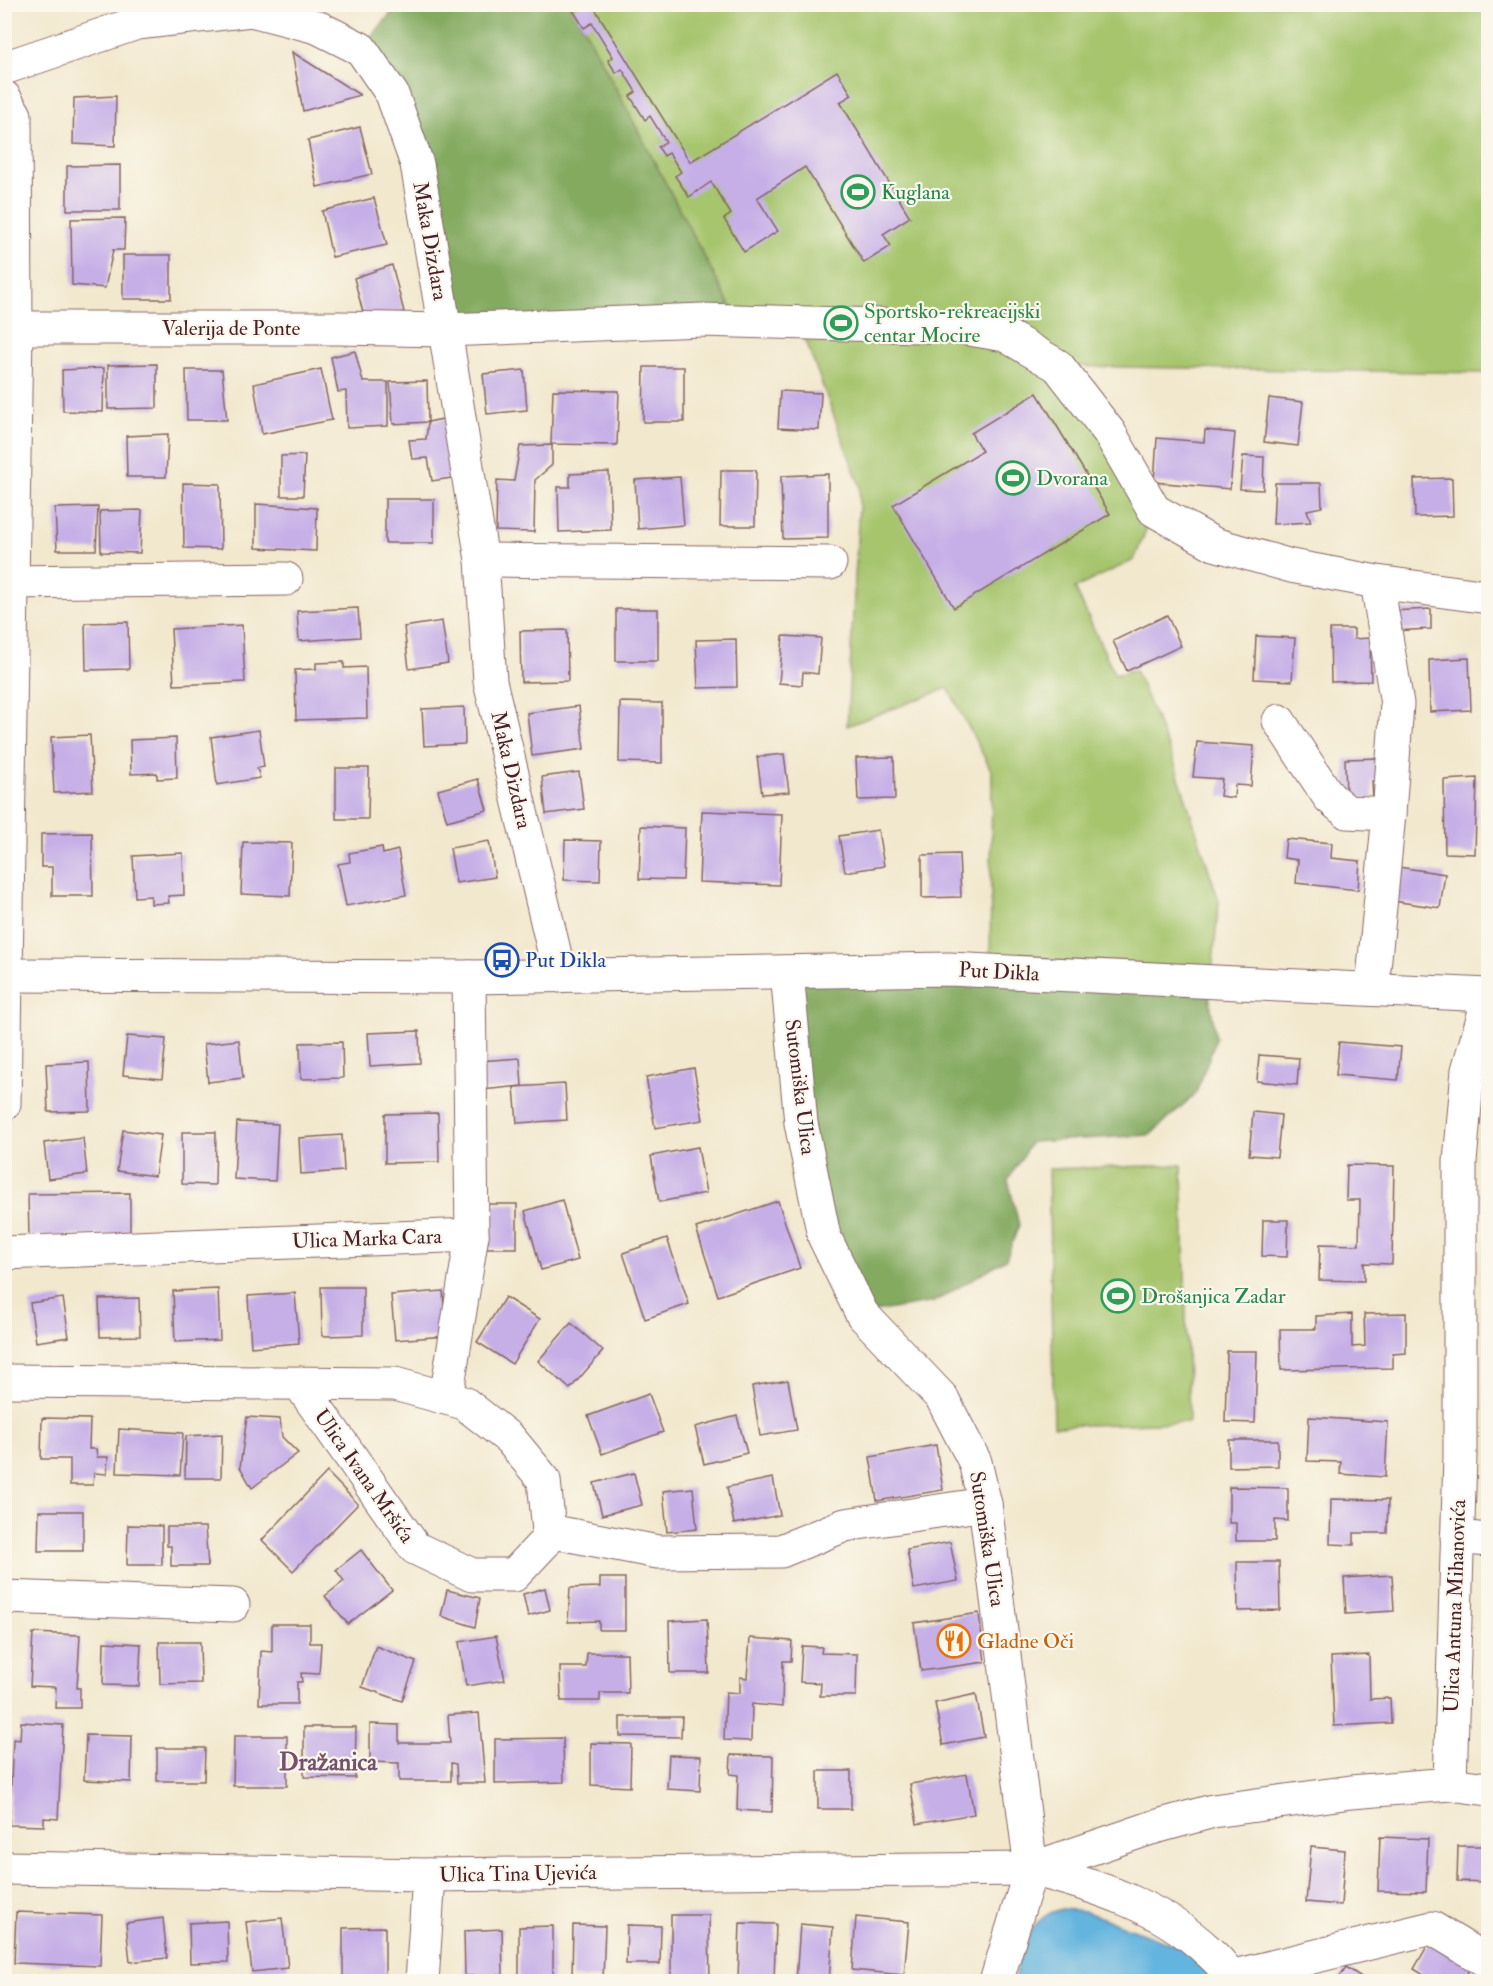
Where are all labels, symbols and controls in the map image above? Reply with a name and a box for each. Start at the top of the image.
sports icon: Kuglana [840,174,876,210]
place label: Kuglana [881,179,950,206]
street label: Maka Dizdara [406,180,454,303]
place label: Sportsko-rekreacijski centar Mocire [864,298,1041,349]
sports icon: Sportsko-rekreacijski centar Mocire [823,305,859,341]
street label: Valerija de Ponte [162,315,301,342]
sports icon: Dvorana [995,460,1031,496]
place label: Dvorana [1036,465,1108,492]
street label: Maka Dizdara [484,708,538,832]
bus stop icon: Put Dikla [484,942,520,978]
place label: Put Dikla [525,947,606,974]
street label: Put Dikla [958,956,1041,988]
street label: Sutomiška Ulica [778,1017,822,1157]
street label: Ulica Marka Cara [292,1223,443,1255]
sports icon: Drošanjica Zadar [1100,1278,1136,1314]
place label: Drošanjica Zadar [1141,1283,1286,1310]
street label: Ulica Ivana Mršića [308,1404,420,1549]
street label: Sutomiška Ulica [963,1469,1011,1609]
street label: Ulica Antuna Mihanovića [1438,1498,1472,1713]
restaurant icon: Gladne Oči [936,1623,972,1659]
place label: Gladne Oči [977,1628,1075,1655]
district label: Dražanica [279,1747,378,1778]
street label: Ulica Tina Ujevića [439,1859,597,1889]

